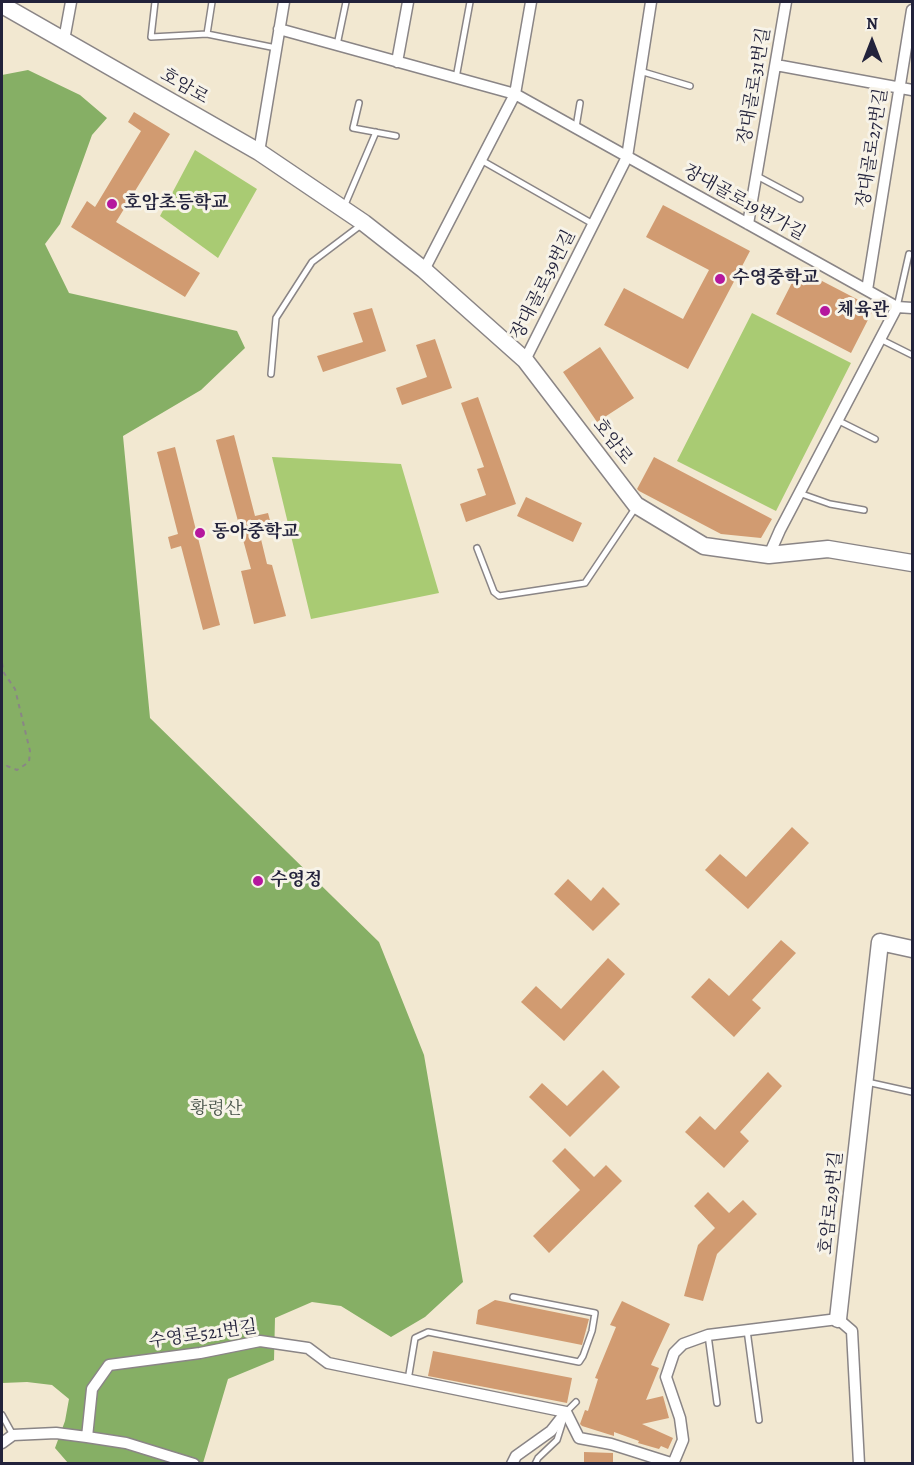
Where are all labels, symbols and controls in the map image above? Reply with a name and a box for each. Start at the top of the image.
north arrow [842,12,902,72]
text: N [866,13,878,35]
street label: 장대골로31번길 [734,26,776,146]
street label: 호암로 [156,65,212,109]
street label: 장대골로27번길 [853,87,893,209]
street label: 장대골로19번가길 [679,161,809,245]
place label: 호암초등학교 [124,193,228,215]
marker: 호암초등학교 [105,197,119,211]
street label: 장대골로39번길 [507,227,581,343]
place label: 수영중학교 [732,268,819,290]
marker: 수영중학교 [713,272,727,286]
place label: 체육관 [837,300,889,322]
marker: 체육관 [818,304,832,318]
street label: 호암로 [587,415,637,469]
place label: 동아중학교 [212,522,299,544]
marker: 동아중학교 [193,526,207,540]
place label: 수영정 [270,870,322,892]
marker: 수영정 [251,874,265,888]
park label: 황령산 [190,1099,242,1121]
street label: 호암로29번길 [816,1150,848,1256]
street label: 수영로521번길 [147,1317,259,1353]

